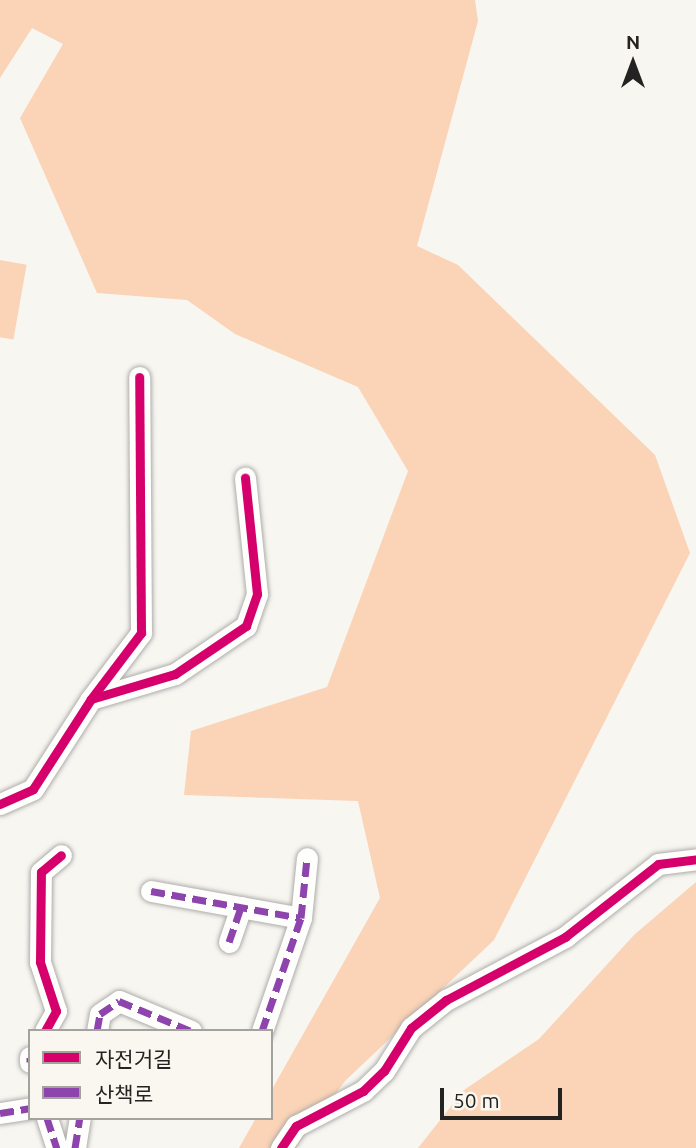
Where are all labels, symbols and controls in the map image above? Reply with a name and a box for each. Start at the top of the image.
north arrow [598,28,668,98]
text: N [626,31,640,53]
legend [28,1029,273,1120]
text: 자전거길 [95,1047,172,1071]
scale bar [444,1074,566,1118]
text: 산책로 [95,1082,153,1106]
text: 50 m [453,1088,500,1112]

